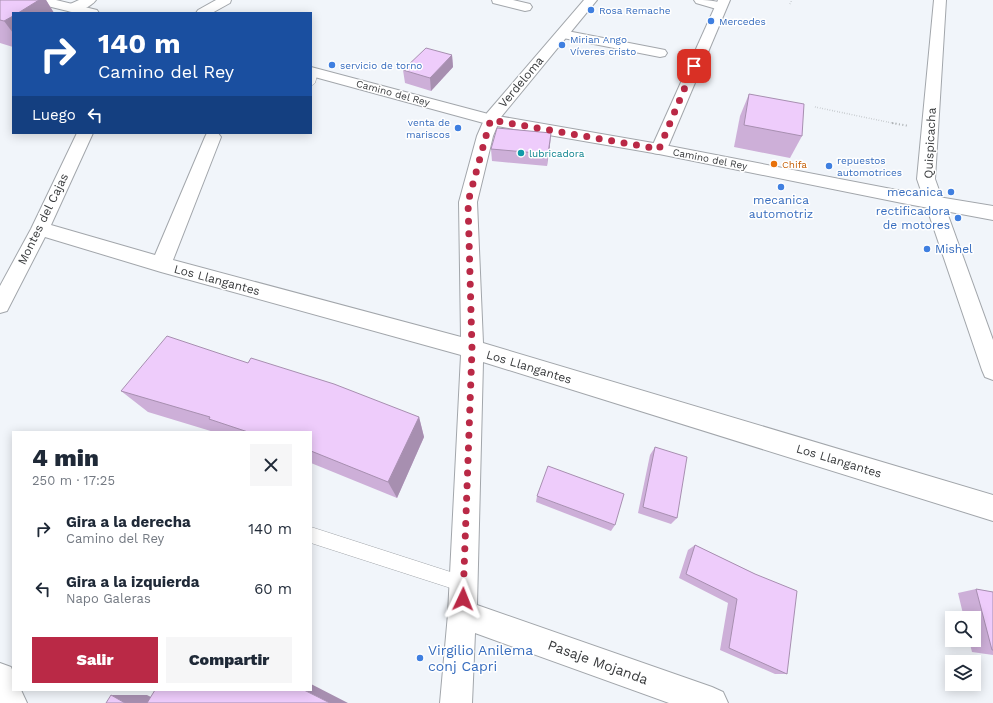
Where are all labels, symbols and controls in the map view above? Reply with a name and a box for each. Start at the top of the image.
marker: Rosa Remache [586,5,596,15]
place label: Rosa Remache [599,5,671,16]
marker: Mercedes [706,16,716,26]
place label: Mercedes [719,16,766,27]
text: 140 m [98,27,181,60]
icon: right [32,28,84,80]
place label: Mirian Ango Víveres cristo [570,34,636,57]
marker: Mirian Ango Víveres cristo [557,40,567,50]
pin [677,49,711,83]
street label: Verdeloma [496,53,547,110]
icon: arrive [683,55,705,77]
marker: servicio de torno [327,60,337,70]
place label: servicio de torno [340,60,422,71]
text: Camino del Rey [98,61,234,82]
street label: Camino del Rey [355,78,432,108]
icon: left [84,104,106,126]
text: Luego [32,106,76,124]
street label: Quispicacha [921,107,939,179]
place label: venta de mariscos [406,117,450,140]
marker: venta de mariscos [453,123,463,133]
street label: Camino del Rey [672,146,749,172]
marker: lubricadora [516,148,526,158]
place label: lubricadora [529,148,585,159]
place label: repuestos automotrices [837,155,902,178]
marker: Chifa [769,159,779,169]
place label: Chifa [782,159,807,170]
marker: repuestos automotrices [824,161,834,171]
street label: Montes del Cajas [15,171,71,267]
marker: mecanica automotriz [776,182,786,192]
place label: mecanica [887,185,943,199]
marker: mecanica [946,187,956,197]
place label: mecanica automotriz [749,193,813,221]
place label: rectificadora de motores [876,204,950,232]
marker: rectificadora de motores [953,213,963,223]
place label: Mishel [935,242,973,256]
marker: Mishel [922,244,932,254]
street label: Los Llangantes [172,262,262,298]
street label: Los Llangantes [485,347,573,387]
street label: Los Llangantes [795,441,883,481]
text: 4 min [32,444,99,472]
button: close [250,444,292,486]
text: 250 m · 17:25 [32,473,115,488]
text: Gira a la derecha [66,513,191,531]
icon: right [32,518,54,540]
text: 140 m [248,520,292,538]
text: Camino del Rey [66,531,164,546]
text: Gira a la izquierda [66,573,199,591]
icon: left [32,578,54,600]
position arrow [442,578,484,620]
text: 60 m [254,580,292,598]
text: Napo Galeras [66,591,151,606]
map controls [945,611,981,691]
button: search [945,611,981,647]
street label: Pasaje Mojanda [546,636,650,688]
button: Salir [32,637,158,683]
button: Compartir [166,637,292,683]
place label: Virgilio Anilema conj Capri [428,642,533,674]
marker: Virgilio Anilema conj Capri [415,653,425,663]
button: layers [945,655,981,691]

